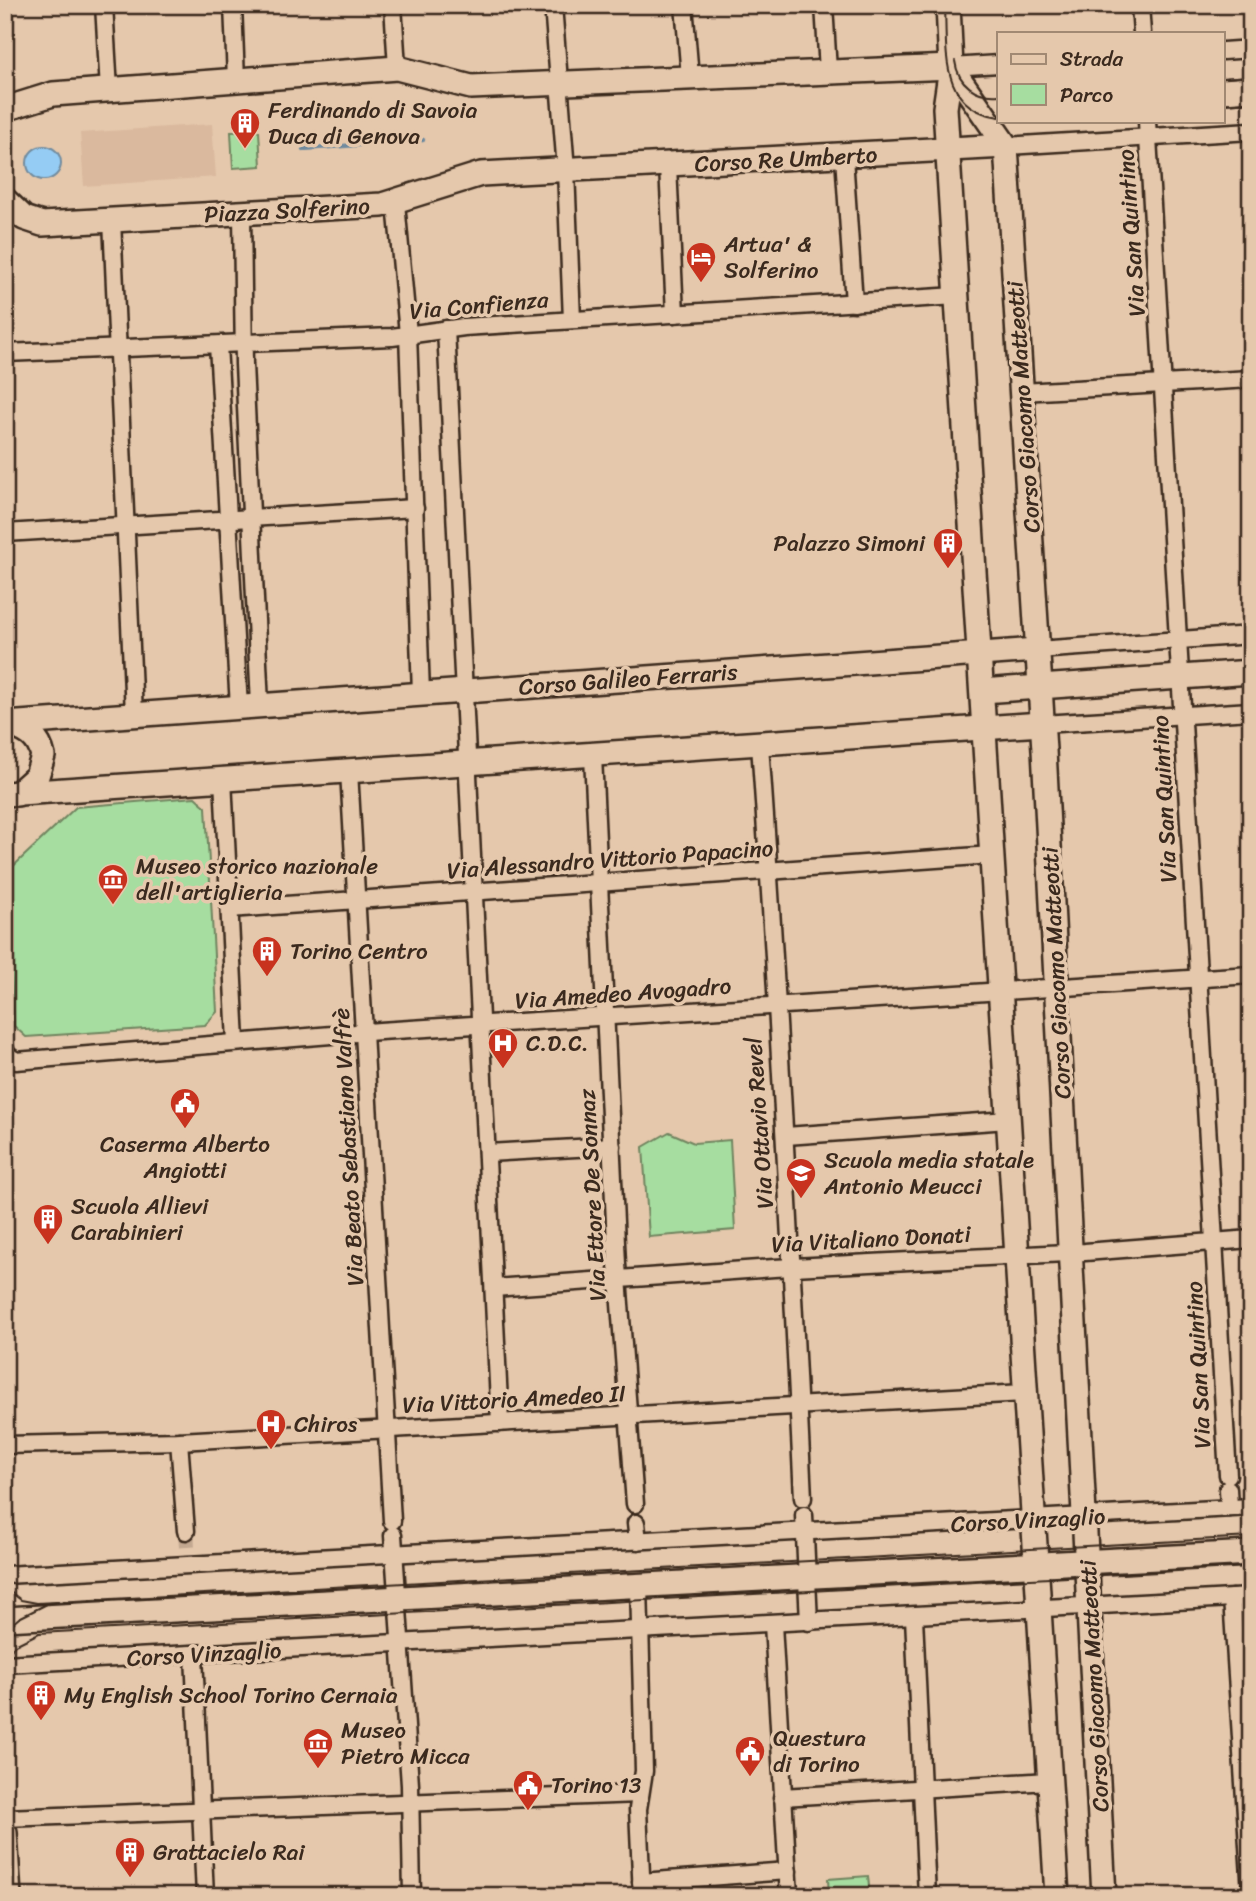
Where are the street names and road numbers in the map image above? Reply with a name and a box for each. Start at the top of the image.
street label: Corso Re Umberto [694,134,879,185]
street label: Via San Quintino [1105,148,1158,318]
street label: Piazza Solferino [203,186,371,235]
street label: Via Confienza [408,279,551,332]
street label: Corso Giacomo Matteotti [994,279,1053,534]
street label: Corso Galileo Ferraris [517,651,739,708]
street label: Via San Quintino [1140,714,1189,884]
street label: Via Alessandro Vittorio Papacino [446,828,775,891]
street label: Corso Giacomo Matteotti [1029,845,1084,1100]
street label: Via Amedeo Avogadro [514,965,733,1022]
street label: Via Beato Sebastiano Valfrè [321,1006,376,1287]
street label: Via Ottavio Revel [733,1035,786,1210]
street label: Via Ettore De Sonnaz [566,1088,619,1302]
street label: Via Vitaliano Donati [770,1214,972,1265]
street label: Via San Quintino [1174,1280,1223,1450]
street label: Via Vittorio Amedeo II [401,1373,627,1426]
street label: Corso Vinzaglio [950,1496,1106,1545]
street label: Corso Giacomo Matteotti [1067,1558,1122,1813]
street label: Corso Vinzaglio [126,1630,282,1679]

